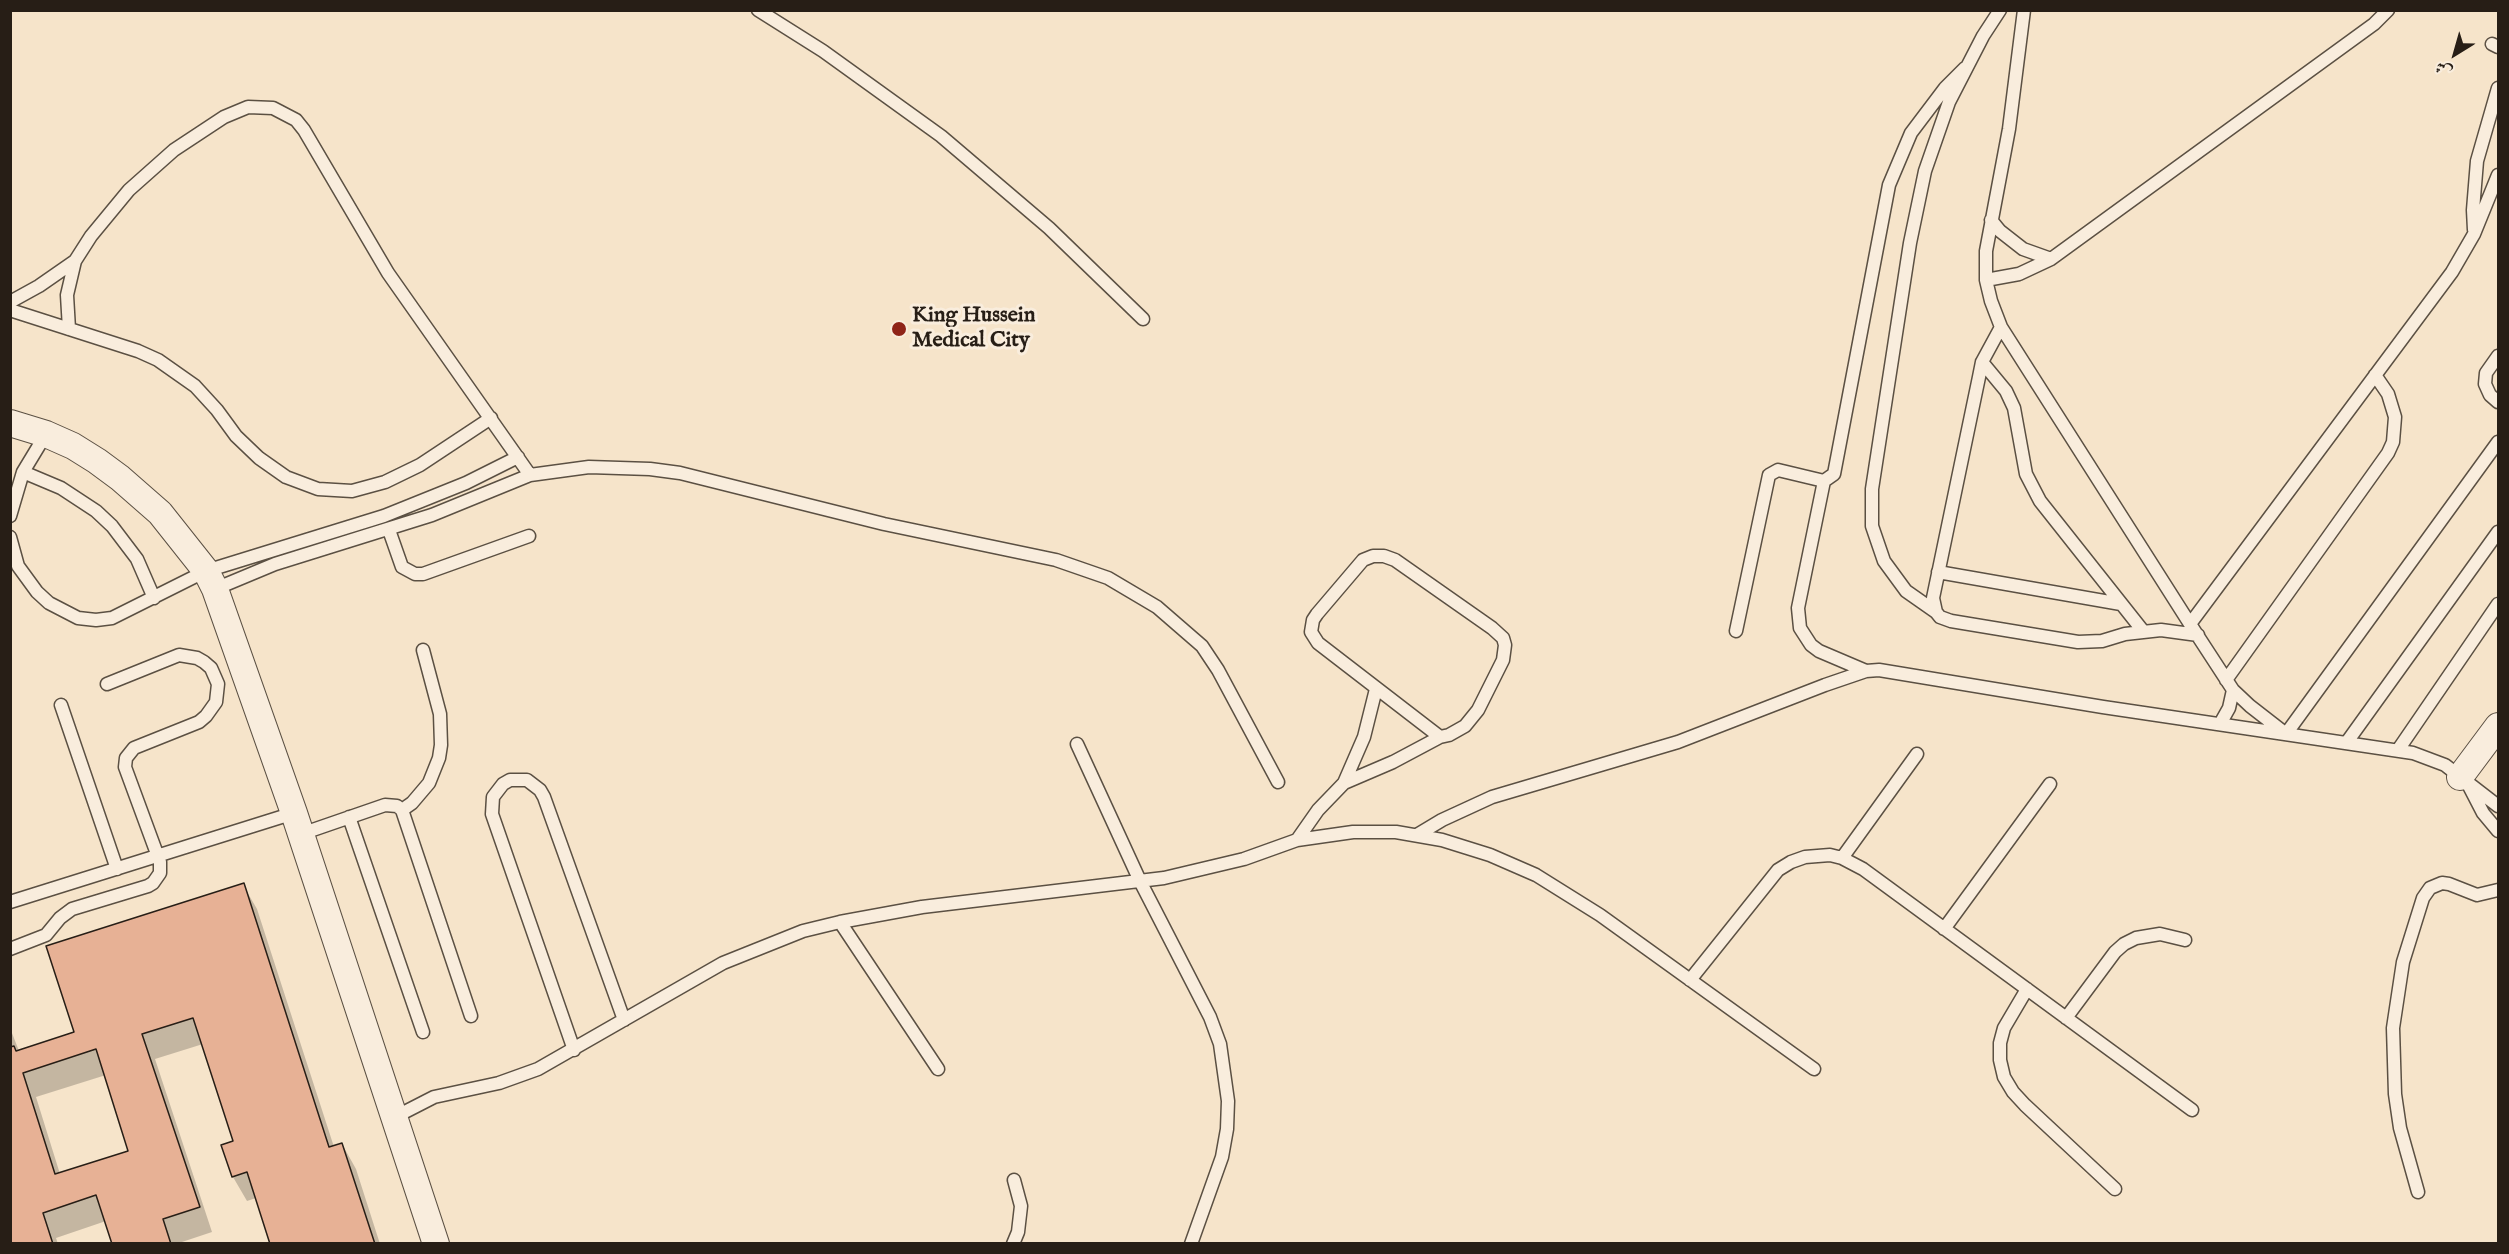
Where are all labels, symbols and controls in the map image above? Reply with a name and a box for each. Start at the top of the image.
north arrow [2425,24,2485,84]
text: ش [2432,56,2457,81]
place label: King Hussein Medical City [912,303,1035,354]
marker: King Hussein Medical City [890,320,908,338]

